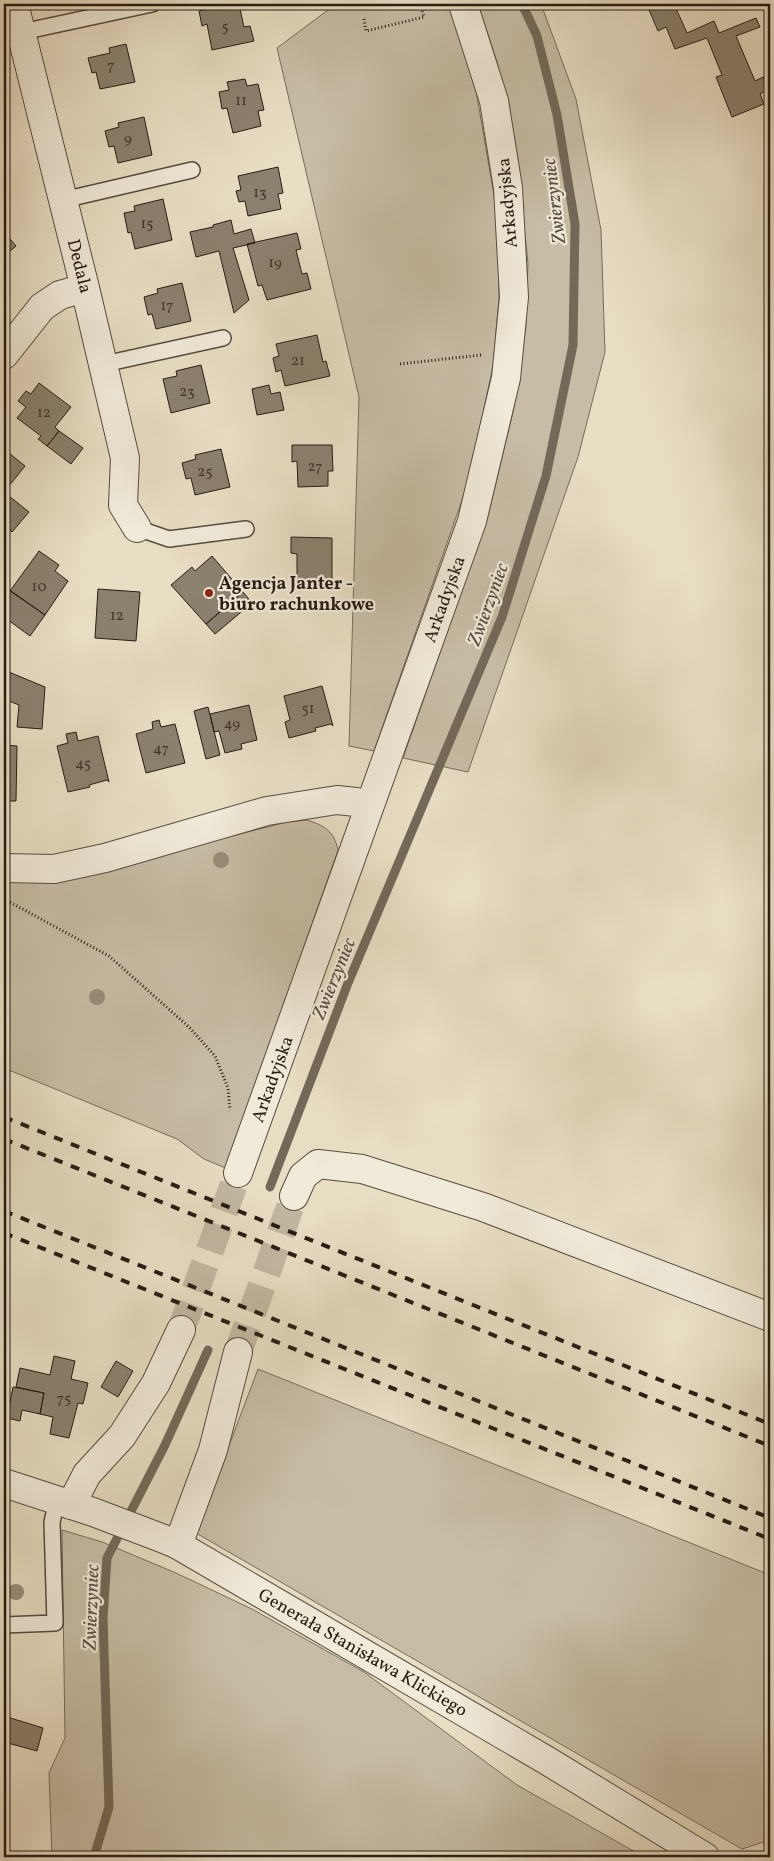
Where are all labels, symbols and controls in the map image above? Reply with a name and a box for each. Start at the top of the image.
house number: 5 [221,17,229,38]
house number: 7 [107,56,115,77]
house number: 11 [235,91,247,112]
house number: 9 [124,129,132,150]
water label: Zwierzyniec [537,156,573,246]
street label: Arkadyjska [492,157,525,249]
house number: 13 [253,183,267,204]
house number: 15 [140,214,154,235]
street label: Dedala [60,237,97,296]
house number: 19 [268,253,282,274]
house number: 17 [160,296,174,317]
house number: 21 [291,351,305,372]
house number: 23 [179,382,195,403]
house number: 12 [37,403,51,424]
house number: 27 [308,457,322,478]
house number: 25 [197,462,213,483]
street label: Arkadyjska [418,553,473,646]
water label: Zwierzyniec [462,560,516,651]
place label: Agencja Janter - biuro rachunkowe [219,572,374,618]
house number: 10 [32,577,46,598]
marker: Agencja Janter - biuro rachunkowe [203,587,215,599]
house number: 12 [110,606,124,627]
house number: 51 [301,699,315,720]
house number: 49 [224,714,240,735]
house number: 47 [153,739,169,760]
house number: 45 [75,754,91,775]
water label: Zwierzyniec [306,934,363,1024]
street label: Arkadyjska [246,1033,301,1126]
house number: 75 [57,1389,71,1410]
water label: Zwierzyniec [77,1564,106,1652]
street label: Generała Stanisława Klickiego [253,1583,472,1724]

